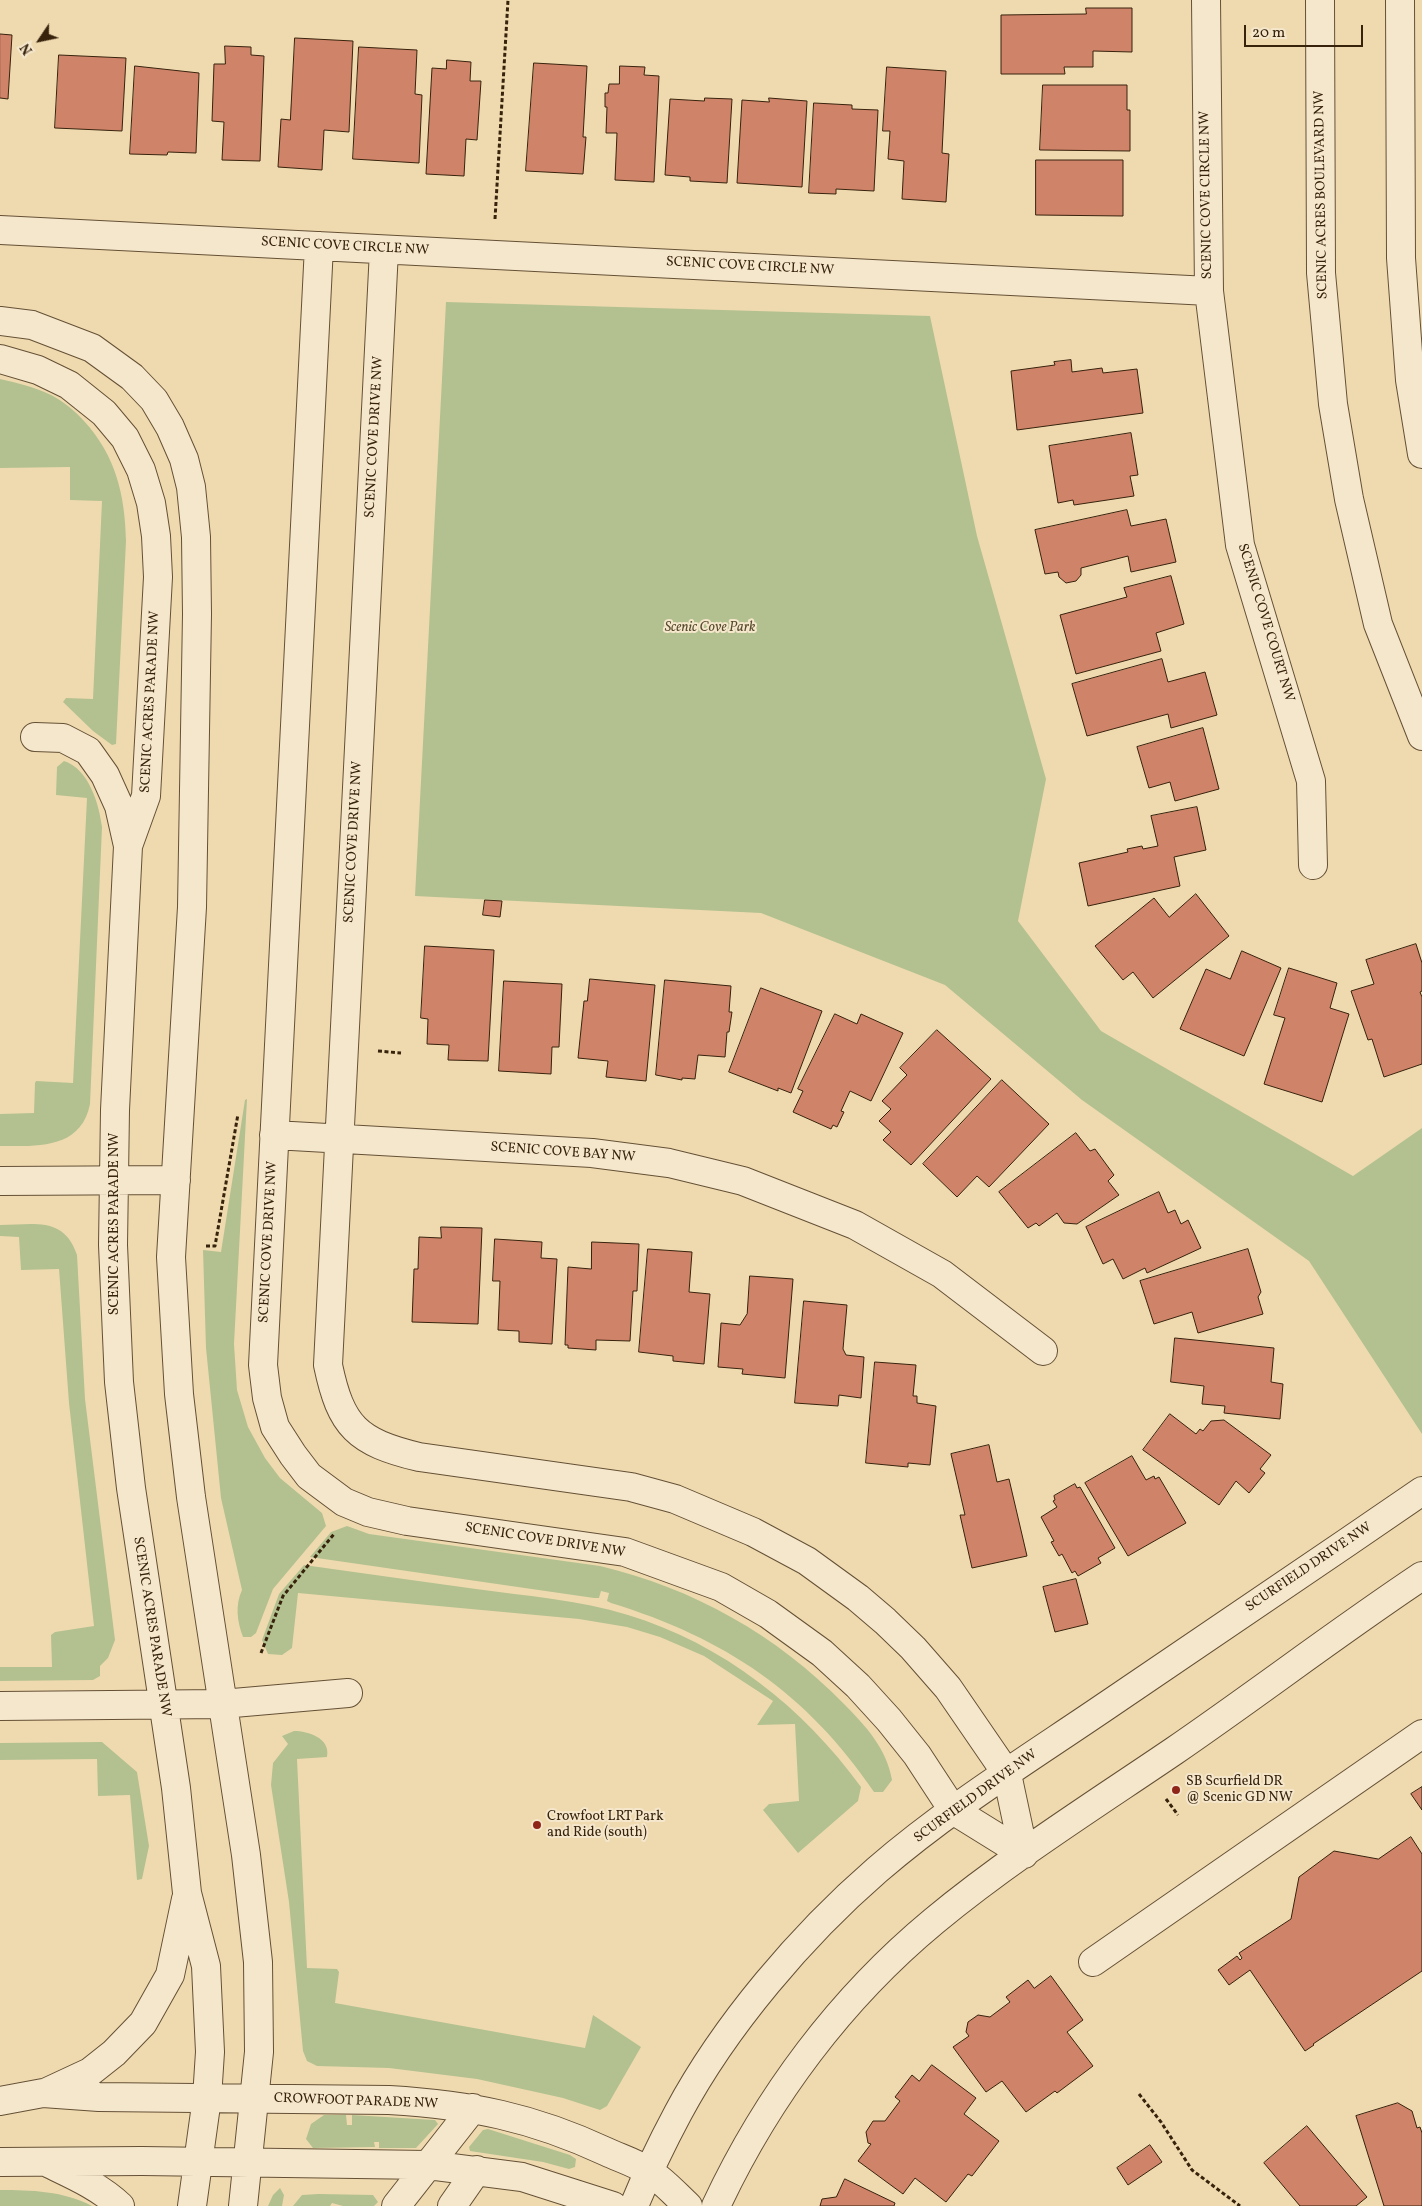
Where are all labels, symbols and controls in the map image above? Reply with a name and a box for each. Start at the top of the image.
north arrow [15,15,65,65]
scale bar [1247,15,1366,47]
text: 20 m [1252,23,1285,44]
text: N [16,39,38,58]
street label: SCENIC ACRES BOULEVARD NW [1312,90,1332,300]
street label: SCENIC COVE CIRCLE NW [1197,111,1217,279]
street label: SCENIC COVE CIRCLE NW [260,234,430,260]
street label: SCENIC COVE CIRCLE NW [665,254,835,280]
street label: SCENIC COVE DRIVE NW [362,356,388,518]
street label: SCENIC COVE COURT NW [1233,542,1297,704]
street label: SCENIC ACRES PARADE NW [138,610,164,794]
park label: Scenic Cove Park [665,620,755,636]
street label: SCENIC COVE DRIVE NW [341,761,367,923]
street label: SCENIC ACRES PARADE NW [107,1133,123,1315]
street label: SCENIC COVE BAY NW [490,1140,636,1166]
street label: SCENIC COVE DRIVE NW [256,1161,282,1323]
street label: SCENIC COVE DRIVE NW [464,1520,626,1562]
street label: SCURFIELD DRIVE NW [1243,1520,1375,1616]
street label: SCENIC ACRES PARADE NW [128,1536,174,1718]
street label: SCURFIELD DRIVE NW [911,1747,1041,1847]
place label: SB Scurfield DR @ Scenic GD NW [1186,1774,1293,1806]
marker: SB Scurfield DR @ Scenic GD NW [1170,1784,1182,1796]
place label: Crowfoot LRT Park and Ride (south) [547,1809,664,1841]
marker: Crowfoot LRT Park and Ride (south) [531,1819,543,1831]
street label: CROWFOOT PARADE NW [273,2091,439,2113]

